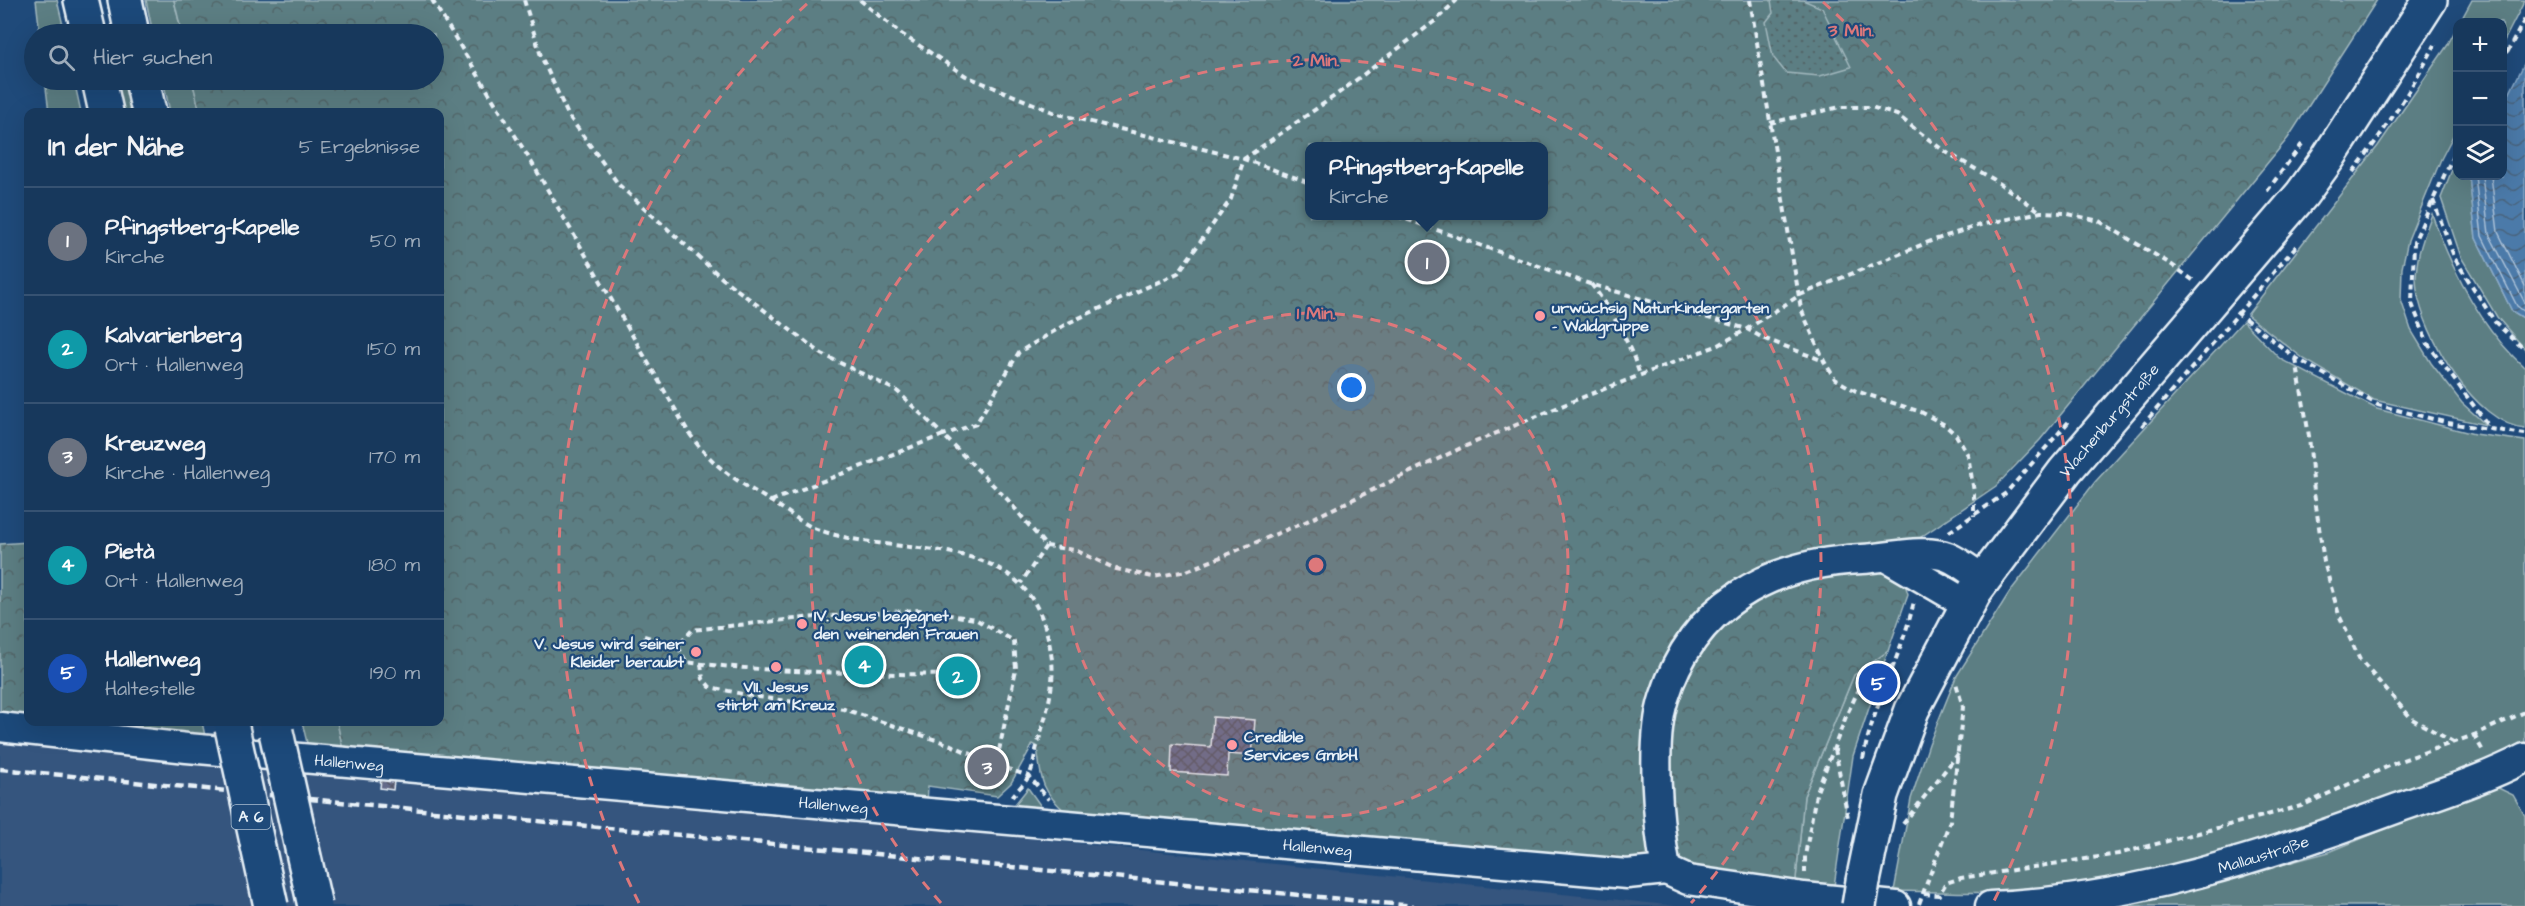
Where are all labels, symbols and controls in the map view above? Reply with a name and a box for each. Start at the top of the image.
text: 3 Min. [1827,18,1874,43]
map controls [2453,18,2507,180]
button: + [2453,18,2507,72]
search box [24,24,444,90]
icon: search [45,41,78,74]
text: Hier suchen [93,42,212,73]
text: 2 Min. [1292,48,1340,73]
button: − [2453,72,2507,126]
button: layers [2453,126,2507,180]
text: In der Nähe [48,129,184,165]
text: 5 Ergebnisse [299,133,420,161]
popup [1305,142,1548,220]
text: Pfingstberg-Kapelle [1329,152,1524,183]
text: Kirche [1329,183,1389,211]
text: Pfingstberg-Kapelle [105,212,300,243]
text: 1 [66,227,69,255]
text: 50 m [370,227,420,255]
pin: 1 [1408,240,1446,284]
text: Kirche [105,243,165,271]
place label: urwüchsig Naturkindergarten - Waldgruppe [1551,297,1769,339]
text: 1 Min. [1297,301,1336,326]
marker: urwüchsig Naturkindergarten - Waldgruppe [1533,309,1547,323]
text: Kalvarienberg [105,320,242,351]
text: 2 [62,335,73,363]
text: 150 m [367,335,420,363]
text: Ort · Hallenweg [105,351,243,379]
street label: Wachenburgstraße [2054,359,2165,482]
your location [1337,373,1366,402]
text: Kreuzweg [105,428,205,459]
text: 3 [62,443,73,471]
text: 170 m [369,443,420,471]
text: Kirche · Hallenweg [105,459,270,487]
text: Pietà [105,536,154,567]
text: 4 [61,551,74,579]
text: 180 m [368,551,420,579]
centre of rings [1306,555,1326,575]
text: Ort · Hallenweg [105,567,243,595]
place label: IV. Jesus begegnet den weinenden Frauen [813,605,978,645]
marker: IV. Jesus begegnet den weinenden Frauen [795,617,809,631]
place label: V. Jesus wird seiner Kleider beraubt [533,633,685,673]
pin: 4 [844,642,884,688]
text: Hallenweg [105,644,200,675]
marker: V. Jesus wird seiner Kleider beraubt [689,645,703,659]
pin: 2 [938,654,978,698]
text: 5 [60,659,75,687]
text: 190 m [370,659,420,687]
marker: VII. Jesus stirbt am Kreuz [769,660,783,674]
pin: 5 [1858,660,1898,706]
text: Haltestelle [105,675,195,703]
place label: VII. Jesus stirbt am Kreuz [717,676,836,716]
place label: Credible Services GmbH [1243,726,1358,766]
marker: Credible Services GmbH [1225,738,1239,752]
pin: 3 [968,744,1006,789]
street label: Hallenweg [314,749,385,778]
street label: Hallenweg [798,792,869,821]
road number: A 6 [232,805,270,829]
street label: Mallaustraße [2215,830,2312,879]
street label: Hallenweg [1282,834,1353,863]

